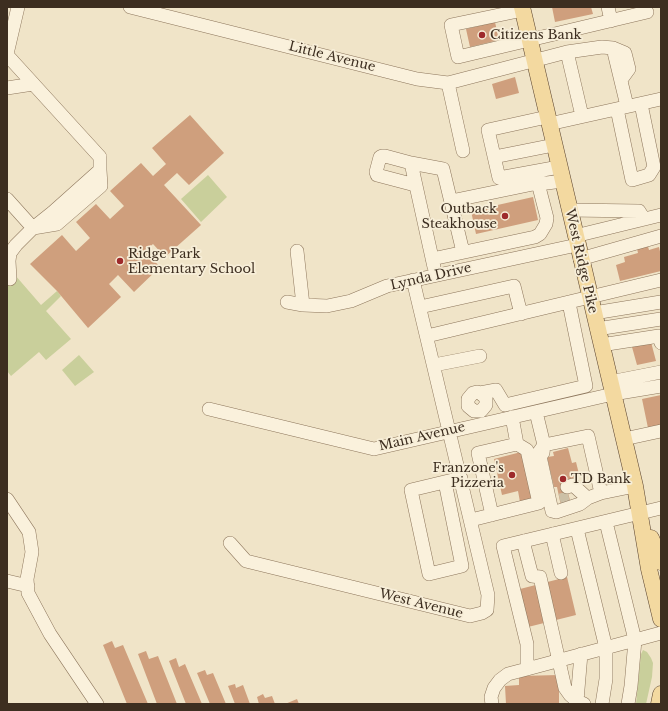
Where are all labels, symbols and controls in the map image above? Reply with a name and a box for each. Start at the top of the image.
place label: Citizens Bank [490,27,582,43]
marker: Citizens Bank [477,30,487,40]
street label: Little Avenue [287,39,377,75]
place label: Outback Steakhouse [422,201,497,232]
street label: West Ridge Pike [561,207,601,315]
marker: Outback Steakhouse [500,211,510,221]
place label: Ridge Park Elementary School [128,246,255,277]
marker: Ridge Park Elementary School [115,256,125,266]
street label: Lynda Drive [389,260,473,294]
street label: Main Avenue [377,420,467,454]
place label: Franzone's Pizzeria [433,460,504,491]
marker: Franzone's Pizzeria [507,470,517,480]
place label: TD Bank [571,471,631,487]
marker: TD Bank [558,474,568,484]
street label: West Avenue [377,586,465,622]

